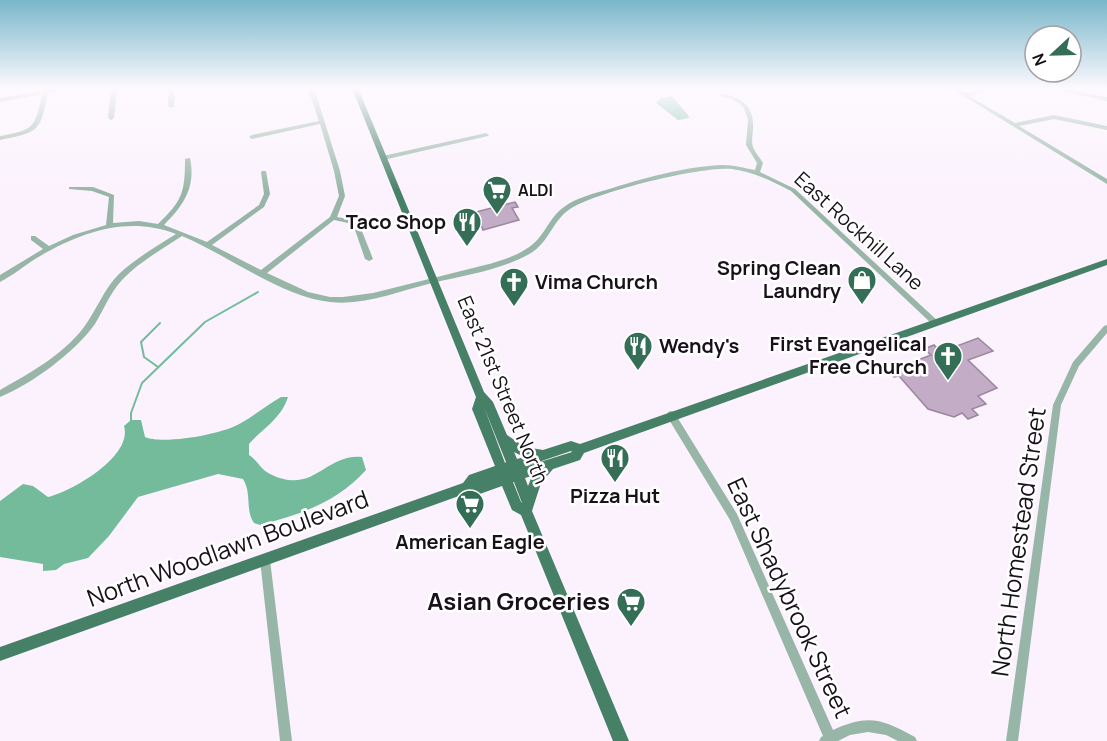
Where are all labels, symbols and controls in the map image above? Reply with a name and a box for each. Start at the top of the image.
north arrow [1023,24,1083,84]
text: N [1027,50,1051,69]
street label: East Rockhill Lane [789,165,930,296]
supermarket icon: ALDI [481,174,513,216]
place label: ALDI [518,179,553,201]
restaurant icon: Taco Shop [451,206,483,248]
place label: Taco Shop [346,208,446,235]
place label: Spring Clean Laundry [717,254,842,304]
shop icon: Spring Clean Laundry [846,264,878,306]
church icon: Vima Church [498,266,530,308]
place label: Vima Church [535,268,658,295]
street label: East 21st Street North [452,292,555,488]
restaurant icon: Wendy's [622,330,654,372]
place label: First Evangelical Free Church [770,330,927,380]
place label: Wendy's [659,332,740,359]
church icon: First Evangelical Free Church [932,340,964,382]
street label: North Homestead Street [982,405,1053,678]
restaurant icon: Pizza Hut [599,442,631,484]
street label: East Shadybrook Street [720,472,861,723]
street label: North Woodlawn Boulevard [82,481,373,614]
place label: Pizza Hut [570,482,660,509]
supermarket icon: American Eagle [454,488,486,530]
place label: American Eagle [395,528,545,555]
place label: Asian Groceries [427,584,610,617]
supermarket icon: Asian Groceries [615,586,647,628]

